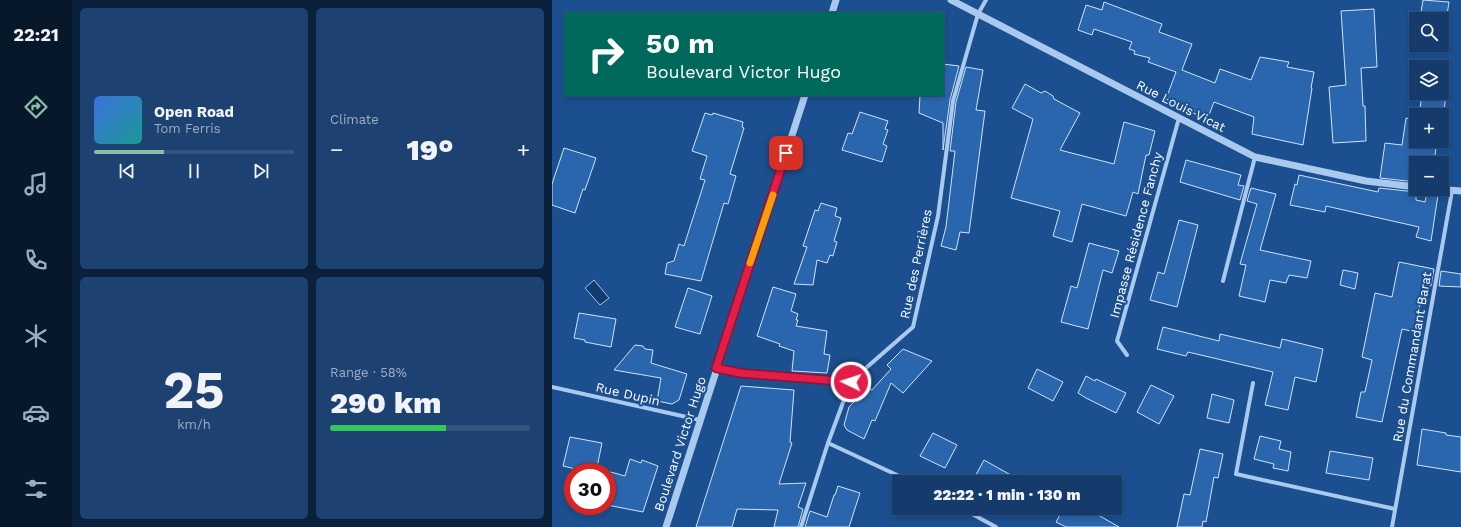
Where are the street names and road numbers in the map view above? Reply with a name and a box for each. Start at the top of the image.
street label: Rue Louis Vicat [1134,77,1228,135]
street label: Impasse Résidence Fanchy [1107,150,1165,320]
street label: Rue des Perrières [897,208,935,320]
street label: Rue du Commandant Barat [1390,270,1434,443]
street label: Boulevard Victor Hugo [651,375,709,513]
street label: Rue Dupin [594,379,662,409]

